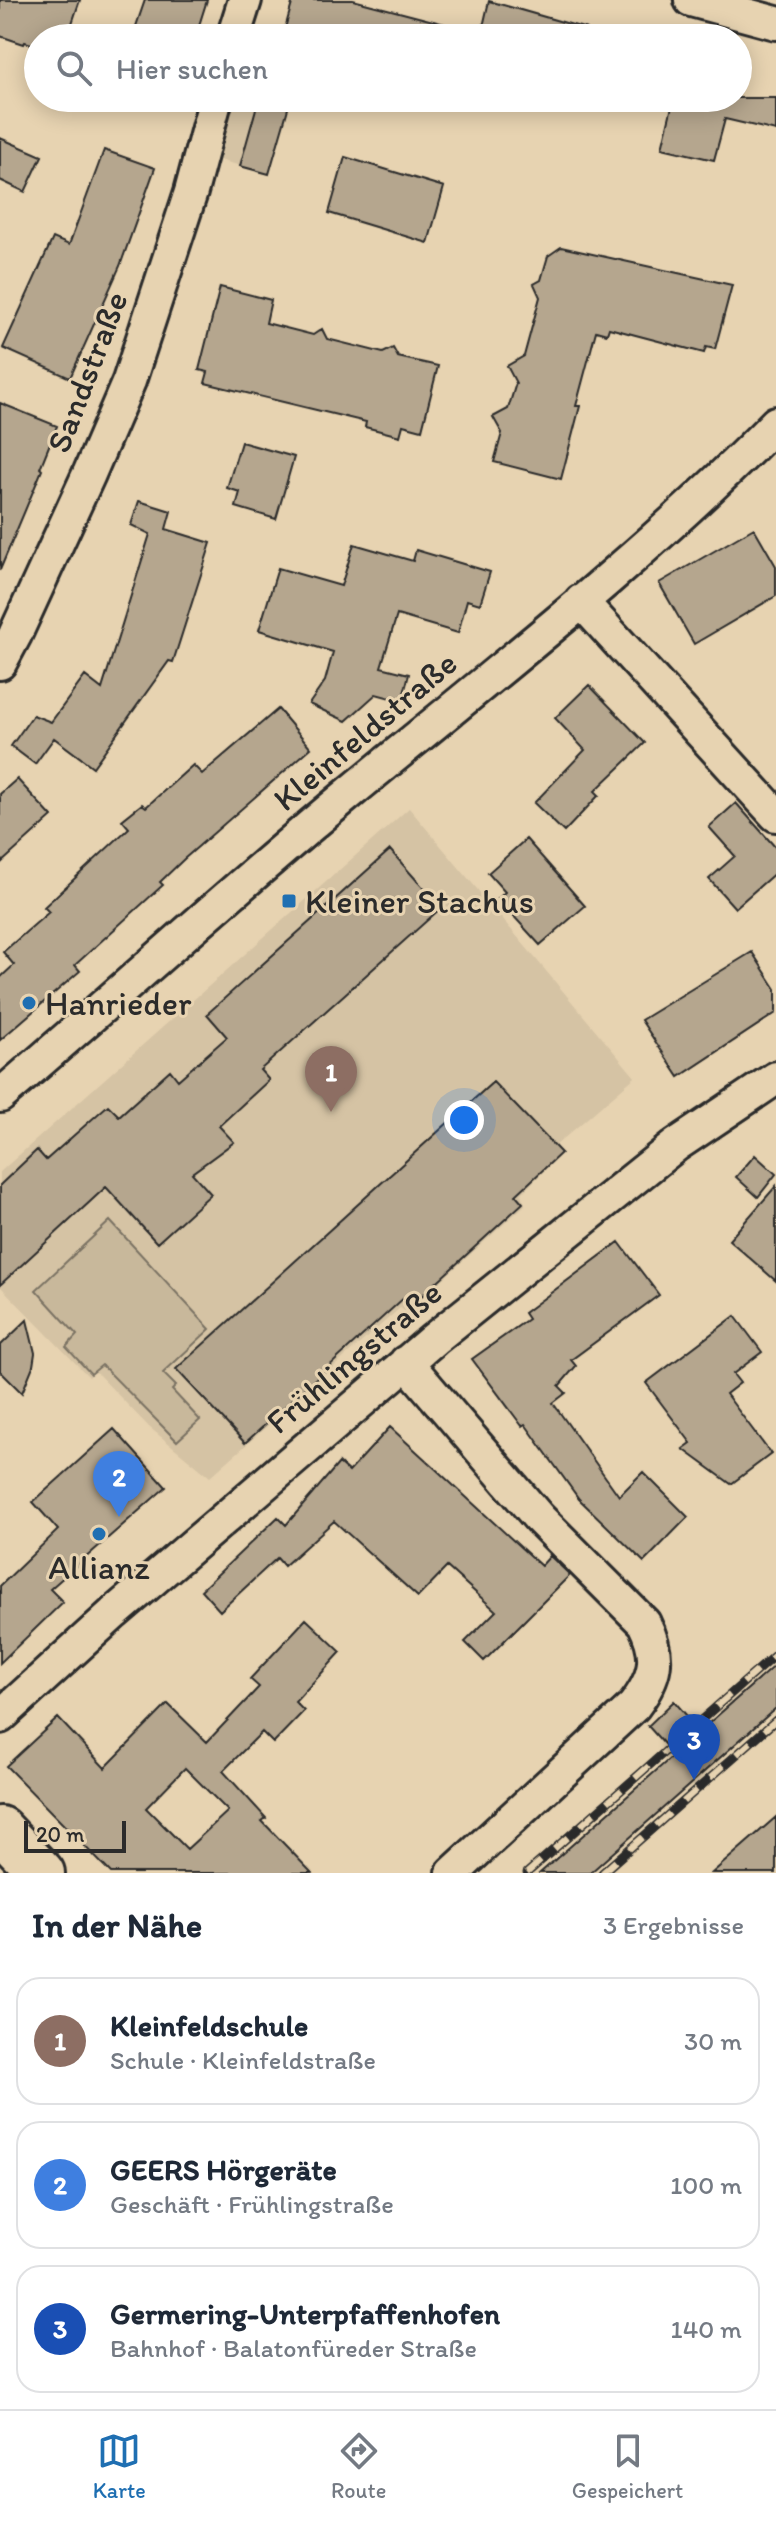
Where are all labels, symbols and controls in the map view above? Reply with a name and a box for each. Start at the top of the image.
search box [24,24,752,112]
icon: search [52,46,96,90]
text: Hier suchen [116,50,268,87]
street label: Sandstraße [38,286,136,458]
street label: Kleinfeldstraße [265,642,465,820]
place label: Kleiner Stachus [305,881,534,922]
marker: Kleiner Stachus [280,892,298,910]
place label: Hanrieder [45,983,192,1024]
marker: Hanrieder [20,994,38,1012]
pin: 1 [305,1046,357,1112]
your location [444,1100,484,1140]
street label: Frühlingstraße [258,1272,450,1442]
pin: 2 [93,1451,145,1517]
marker: Allianz [90,1525,108,1543]
place label: Allianz [48,1547,150,1588]
pin: 3 [668,1714,720,1780]
scale bar [24,1817,126,1853]
text: 20 m [36,1821,85,1848]
text: In der Nähe [32,1905,202,1946]
text: 3 Ergebnisse [603,1909,744,1941]
text: Kleinfeldschule [110,2007,308,2044]
text: 1 [54,2025,66,2057]
text: 30 m [684,2025,742,2057]
text: Schule · Kleinfeldstraße [110,2044,376,2076]
text: GEERS Hörgeräte [110,2151,337,2188]
text: 2 [53,2169,67,2201]
text: 100 m [670,2169,742,2201]
text: Geschäft · Frühlingstraße [110,2188,394,2220]
text: Germering-Unterpfaffenhofen [110,2295,500,2332]
text: 3 [53,2313,67,2345]
text: 140 m [671,2313,742,2345]
text: Bahnhof · Balatonfüreder Straße [110,2332,477,2364]
tab: Karte [93,2429,146,2504]
tab: Route [331,2429,386,2504]
tab: Gespeichert [572,2429,683,2504]

